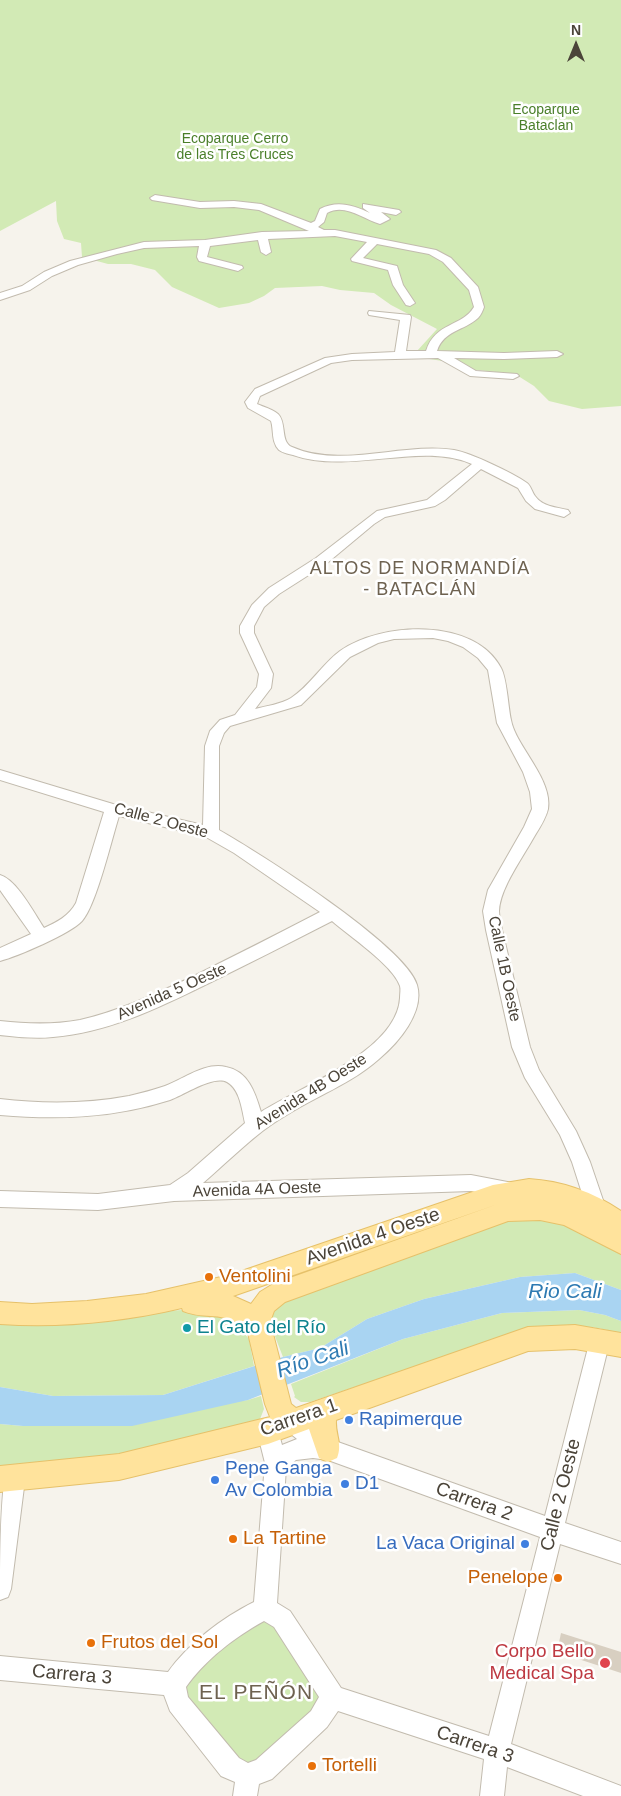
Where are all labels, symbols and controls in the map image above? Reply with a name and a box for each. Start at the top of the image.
north arrow [551,20,601,70]
text: N [571,22,581,38]
park label: Ecoparque Bataclan [512,102,580,134]
park label: Ecoparque Cerro de las Tres Cruces [177,131,293,164]
district label: ALTOS DE NORMANDÍA - BATACLÁN [308,558,532,600]
street label: Calle 2 Oeste [112,799,210,843]
street label: Calle 1B Oeste [483,914,525,1024]
street label: Avenida 5 Oeste [114,959,230,1025]
street label: Avenida 4B Oeste [251,1050,371,1134]
street label: Avenida 4A Oeste [192,1178,322,1202]
street label: Avenida 4 Oeste [303,1203,443,1271]
place label: Ventolini [219,1266,291,1288]
marker: Ventolini [203,1271,215,1283]
water label: Rio Cali [528,1279,602,1305]
place label: El Gato del Río [197,1317,326,1339]
marker: El Gato del Río [181,1322,193,1334]
water label: Río Cali [274,1336,352,1384]
street label: Carrera 1 [257,1394,341,1442]
place label: Rapimerque [359,1409,462,1431]
marker: Rapimerque [343,1414,355,1426]
street label: Calle 2 Oeste [536,1436,586,1554]
place label: Pepe Ganga Av Colombia [225,1458,332,1502]
place label: D1 [355,1473,379,1495]
marker: Pepe Ganga Av Colombia [209,1474,221,1486]
marker: D1 [339,1478,351,1490]
street label: Carrera 2 [432,1478,516,1526]
place label: La Tartine [243,1528,326,1550]
marker: La Tartine [227,1533,239,1545]
place label: La Vaca Original [376,1533,515,1555]
marker: La Vaca Original [519,1538,531,1550]
place label: Penelope [468,1567,548,1589]
marker: Penelope [552,1572,564,1584]
place label: Frutos del Sol [101,1632,218,1654]
marker: Frutos del Sol [85,1637,97,1649]
place label: Corpo Bello Medical Spa [489,1641,594,1685]
marker: Corpo Bello Medical Spa [598,1656,612,1670]
street label: Carrera 3 [31,1660,113,1690]
district label: EL PEÑÓN [198,1680,314,1706]
street label: Carrera 3 [433,1721,517,1769]
place label: Tortelli [322,1755,377,1777]
marker: Tortelli [306,1760,318,1772]

